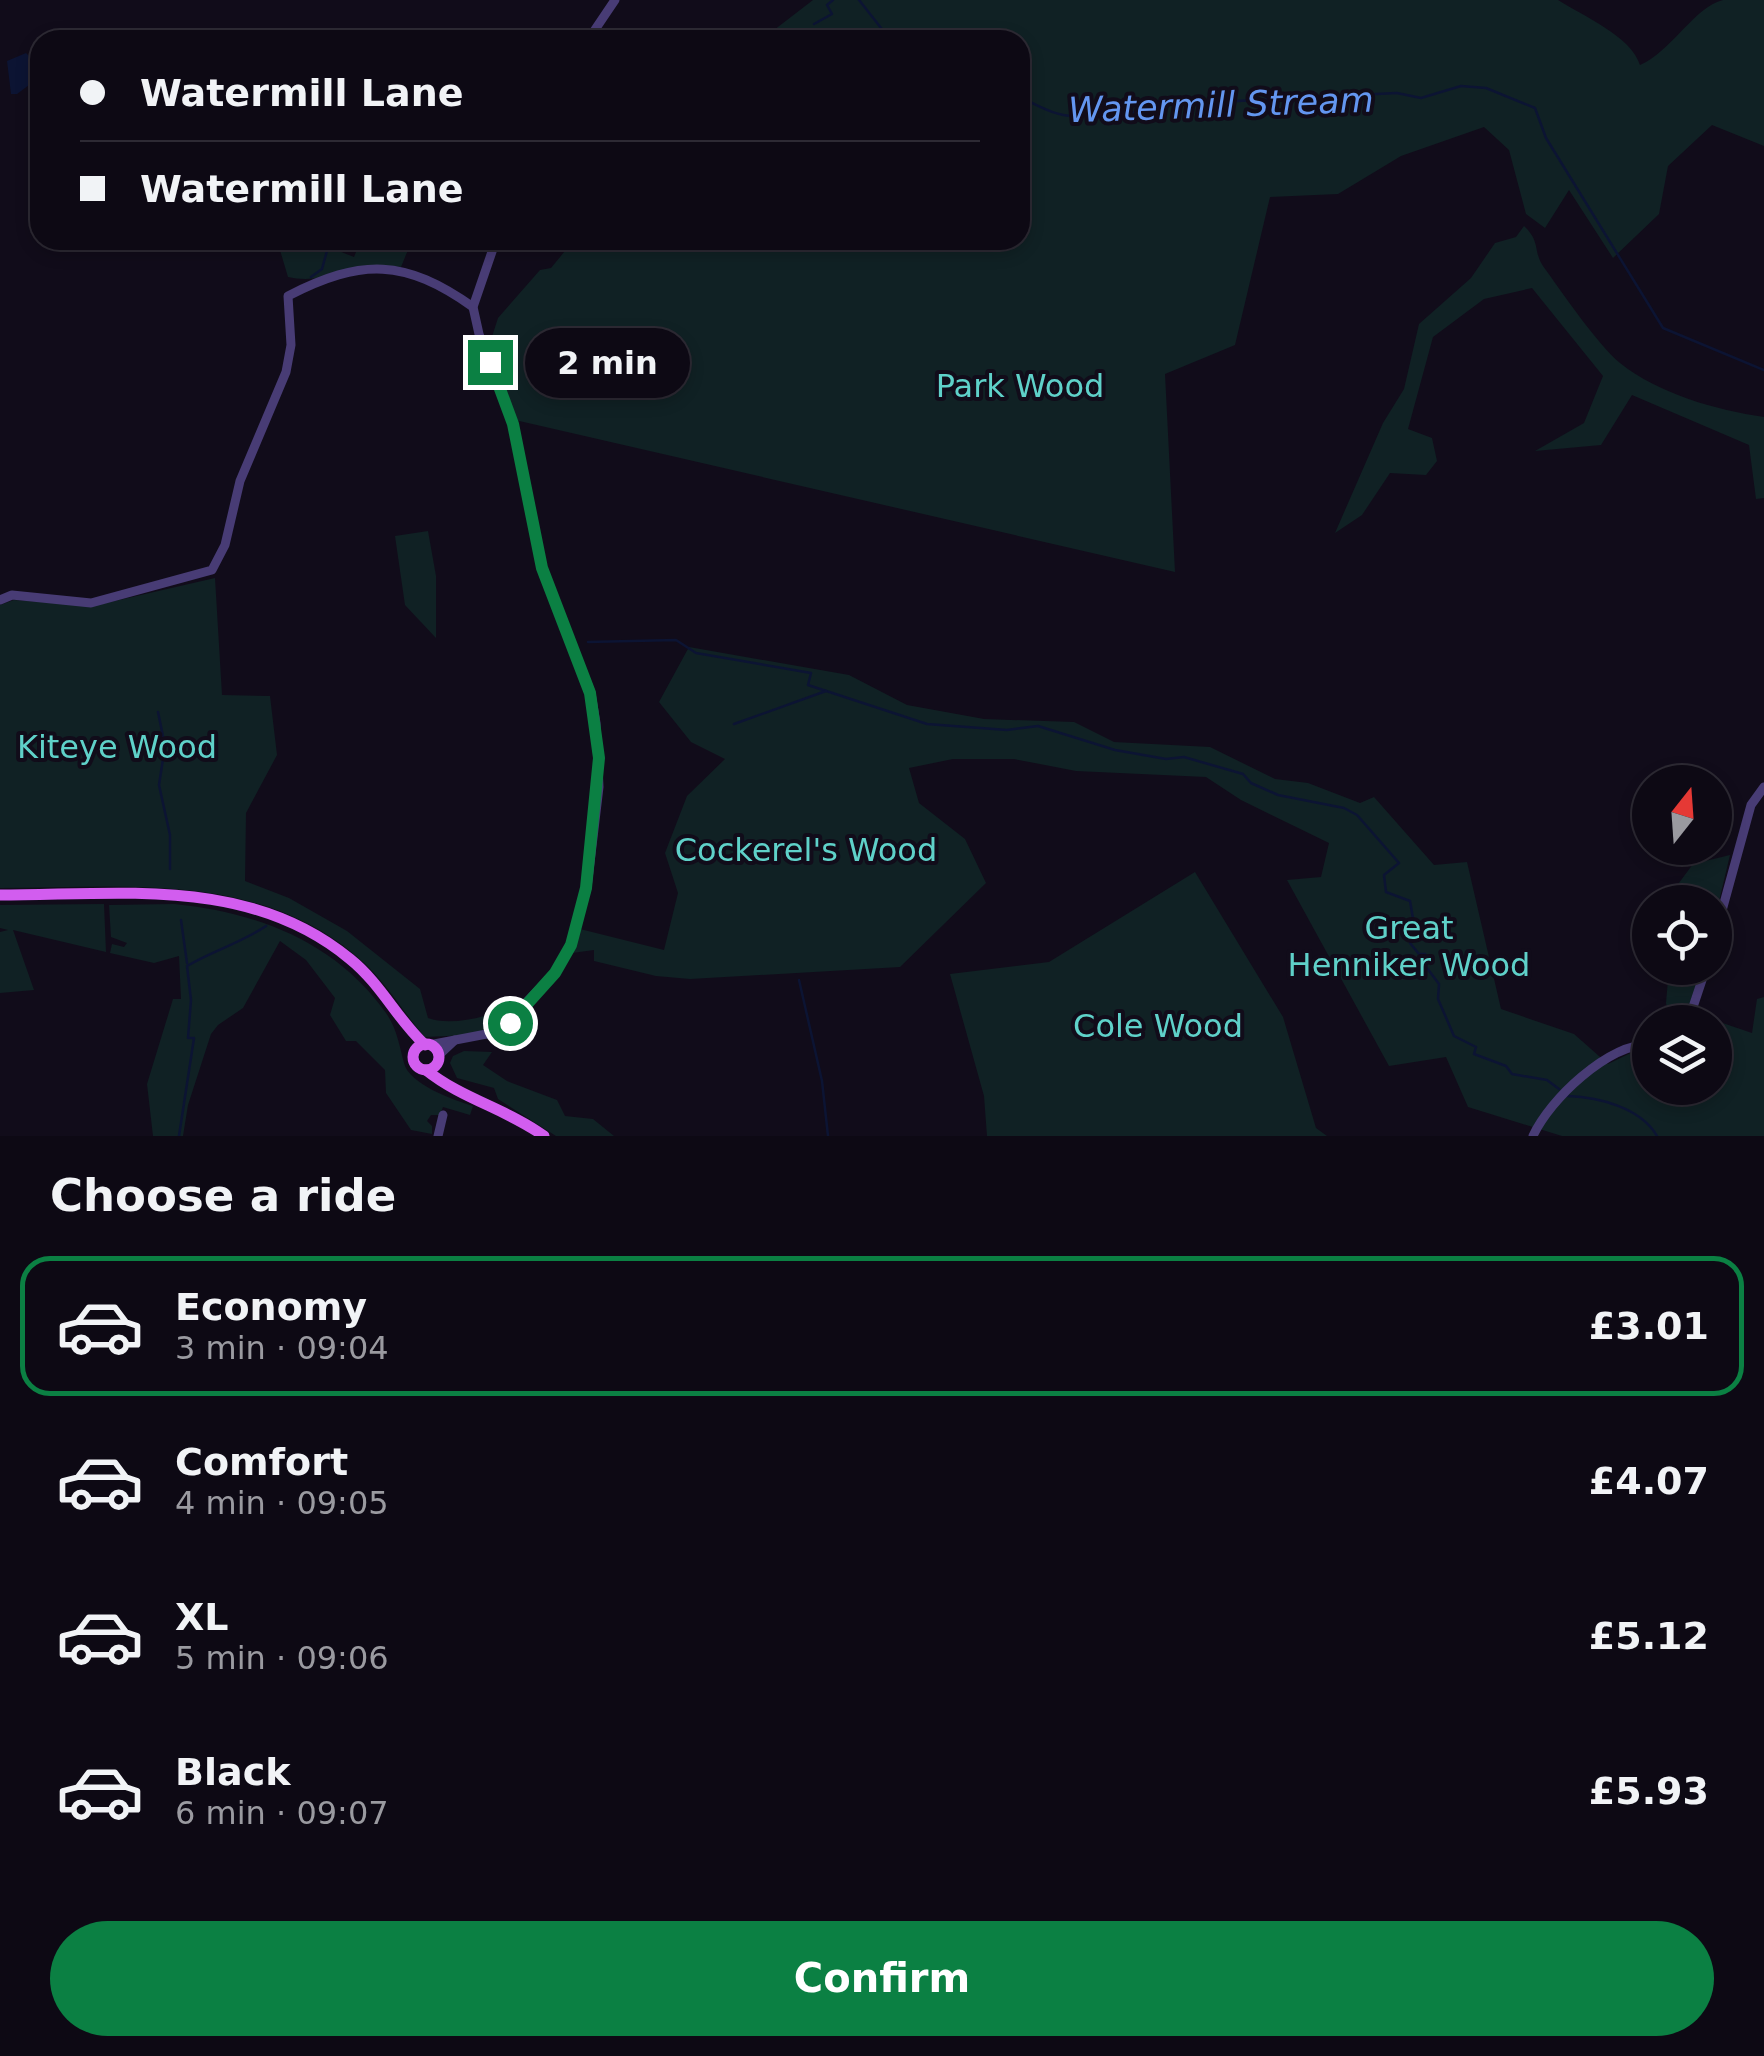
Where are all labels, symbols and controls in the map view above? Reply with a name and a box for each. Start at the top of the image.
text: Watermill Lane [140,71,463,115]
water label: Watermill Stream [1068,80,1374,130]
text: Watermill Lane [140,167,463,211]
callout: 2 min [525,327,690,397]
route end [468,340,513,385]
text: 2 min [557,344,658,382]
park label: Park Wood [936,367,1104,405]
park label: Kiteye Wood [17,728,217,766]
north arrow [1632,765,1732,865]
map controls [1632,765,1732,1105]
park label: Cockerel's Wood [675,831,937,869]
button: locate [1632,885,1732,985]
park label: Great Henniker Wood [1288,909,1530,984]
route start [488,1001,533,1046]
button: layers [1632,1005,1732,1105]
park label: Cole Wood [1073,1007,1243,1045]
text: Choose a ride [50,1169,396,1222]
icon: car [55,1281,145,1371]
text: Economy [175,1285,367,1329]
text: £3.01 [1589,1304,1709,1348]
text: 3 min · 09:04 [175,1329,389,1367]
icon: car [55,1436,145,1526]
text: Comfort [175,1440,348,1484]
text: £4.07 [1589,1459,1709,1503]
text: 4 min · 09:05 [175,1484,389,1522]
icon: car [55,1591,145,1681]
text: XL [175,1595,229,1639]
text: £5.12 [1589,1614,1709,1658]
text: 5 min · 09:06 [175,1639,389,1677]
icon: car [55,1746,145,1836]
text: Black [175,1750,290,1794]
text: £5.93 [1589,1769,1709,1813]
text: 6 min · 09:07 [175,1794,389,1832]
button: Confirm [50,1921,1714,2036]

